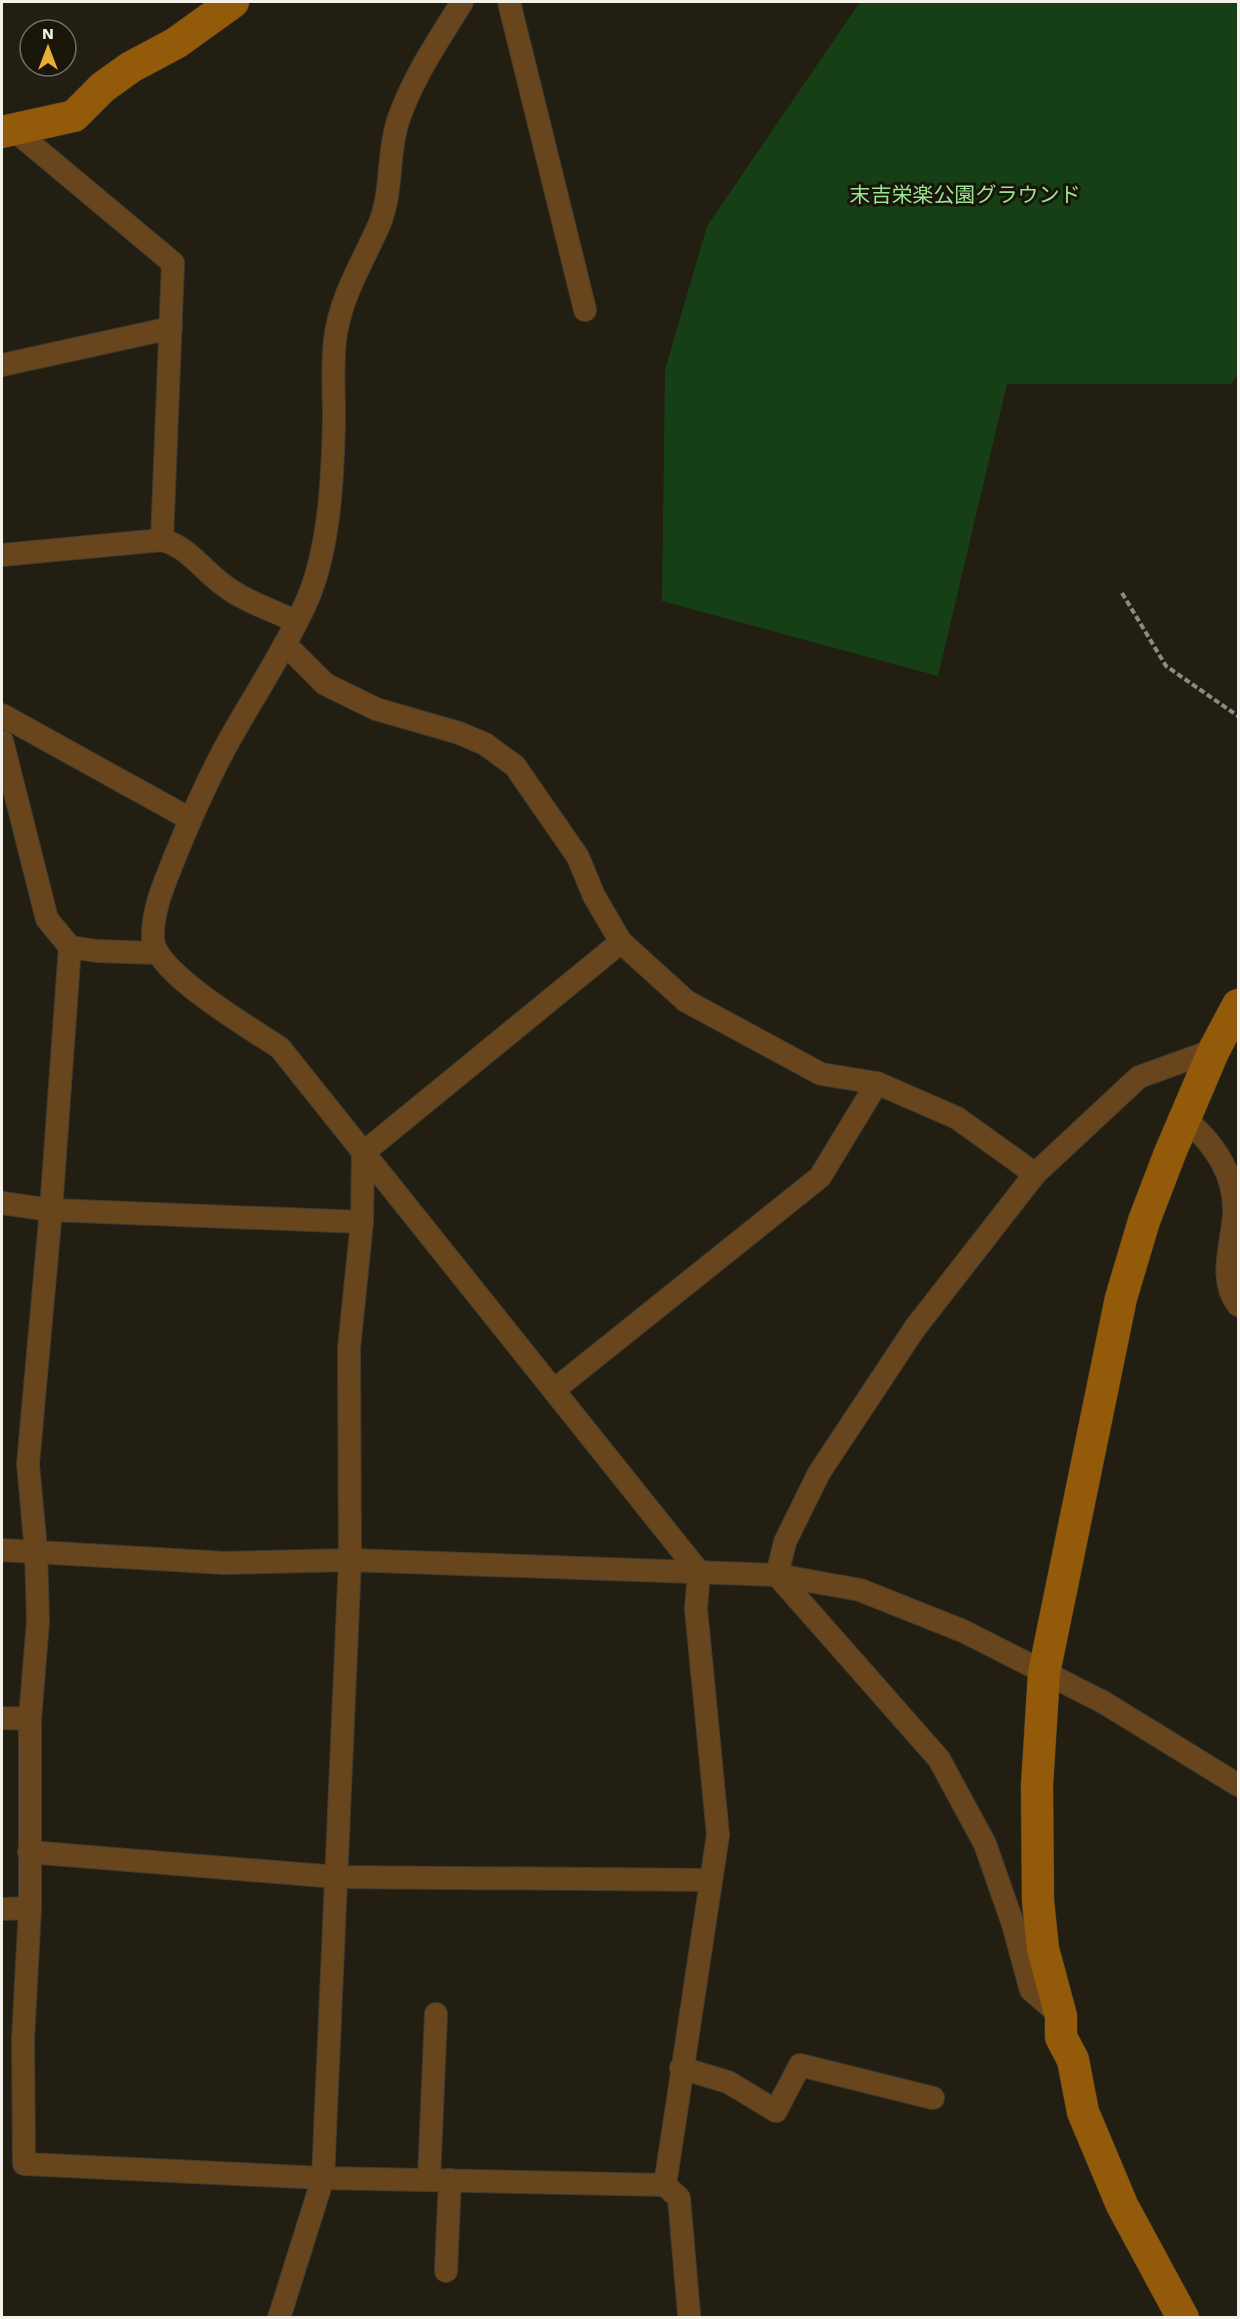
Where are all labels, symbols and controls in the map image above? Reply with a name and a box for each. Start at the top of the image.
north arrow [18,18,78,78]
text: N [42,24,54,43]
park label: 末吉栄楽公園グラウンド [850,182,1081,207]

